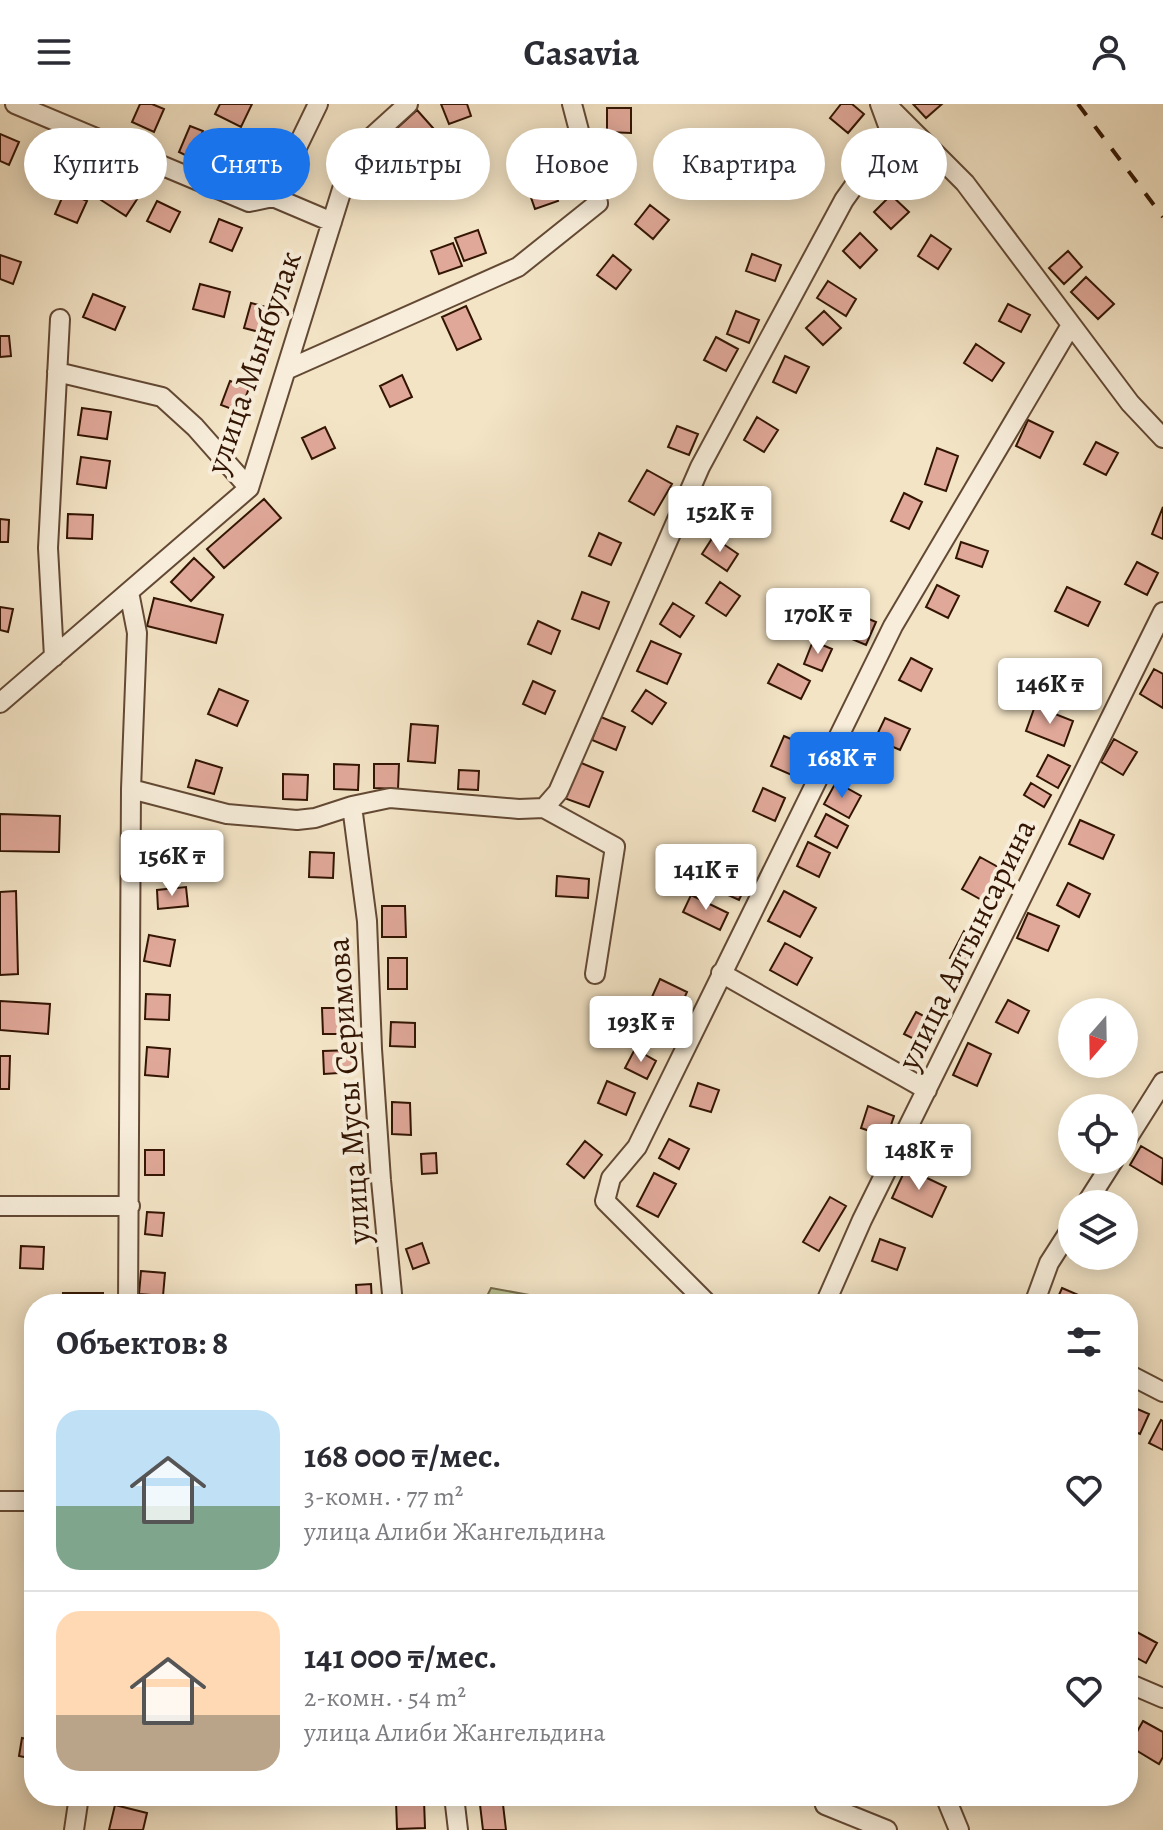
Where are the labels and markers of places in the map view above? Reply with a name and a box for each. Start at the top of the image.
pin: 152K ₸ [655,486,785,554]
pin: 170K ₸ [753,588,883,656]
pin: 146K ₸ [985,658,1115,726]
pin: 168K ₸ [777,732,907,800]
pin: 156K ₸ [107,830,237,898]
pin: 141K ₸ [641,844,771,912]
pin: 193K ₸ [576,996,706,1064]
pin: 148K ₸ [854,1124,984,1192]

